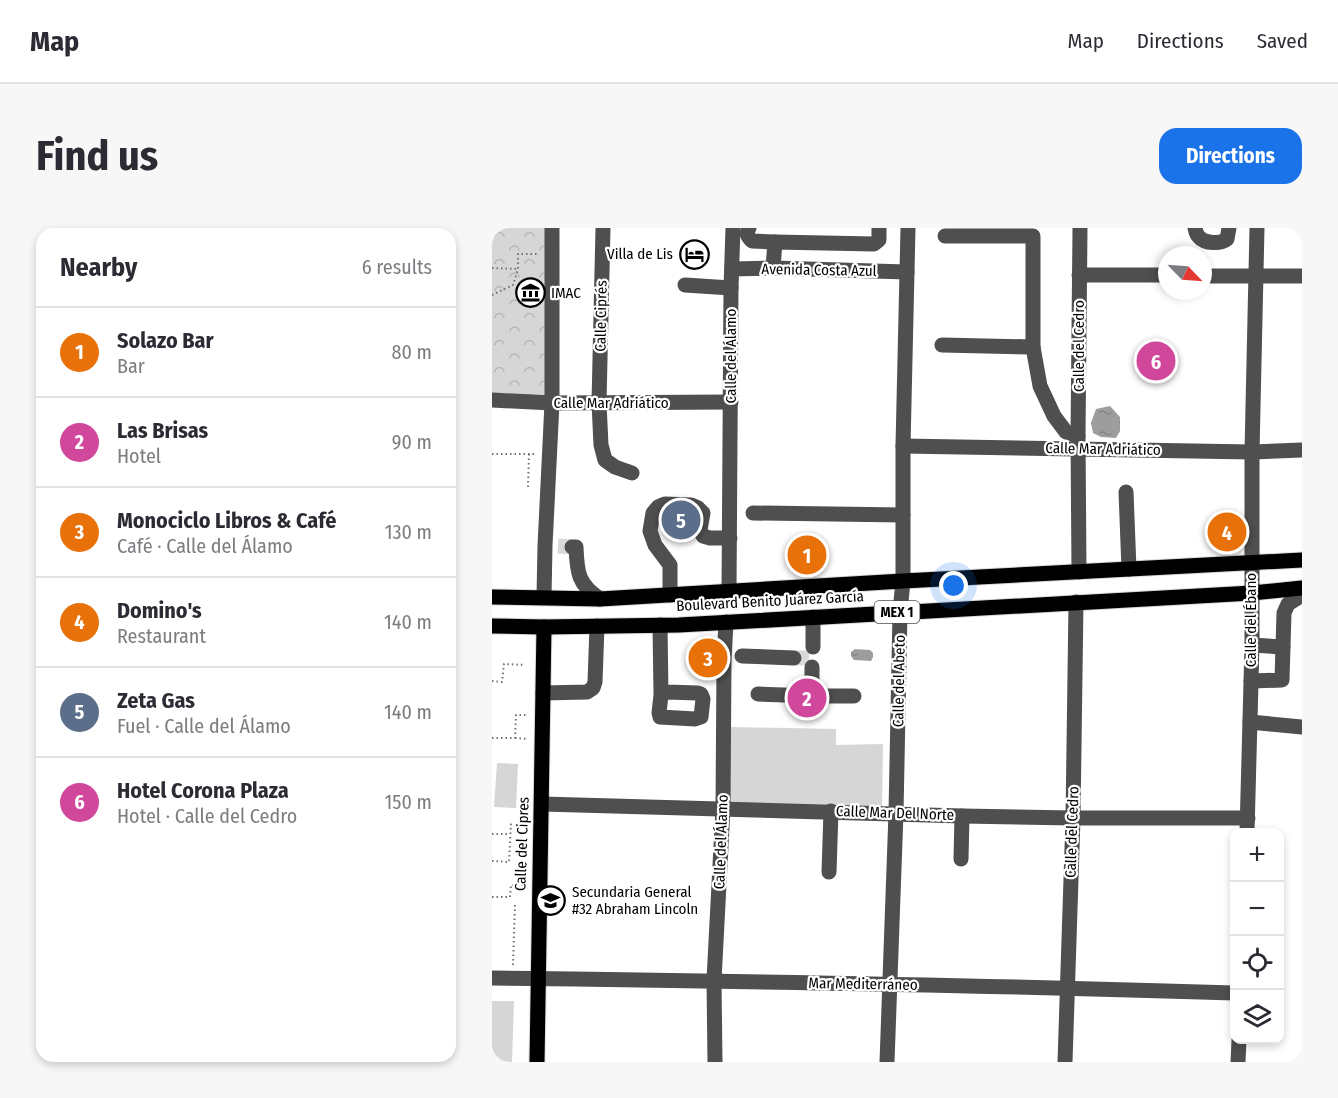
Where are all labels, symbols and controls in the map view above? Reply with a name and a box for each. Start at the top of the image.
text: Map [30,25,79,58]
text: Map [1067,28,1104,54]
text: Directions [1137,28,1224,54]
text: Saved [1257,28,1308,54]
button: Directions [1159,128,1302,184]
text: Find us [36,131,158,181]
hotel icon: Villa de Lis [678,238,710,270]
place label: Villa de Lis [607,245,673,263]
north arrow [1158,246,1212,300]
text: Nearby [60,252,137,283]
text: 6 results [362,255,432,279]
street label: Avenida Costa Azul [761,260,877,280]
museum icon: IMAC [514,277,546,309]
street label: Calle Ciprés [591,280,611,352]
place label: IMAC [551,284,581,302]
street label: Calle del Cedro [1070,300,1088,392]
street label: Calle del Álamo [722,308,740,403]
text: Solazo Bar [117,327,214,354]
pin: 6 [1136,338,1176,384]
text: 1 [75,340,84,364]
text: 80 m [392,340,432,364]
text: Bar [117,354,145,378]
street label: Calle Mar Adriático [553,394,669,412]
text: Las Brisas [117,417,208,444]
text: 2 [75,430,84,454]
text: 90 m [392,430,432,454]
street label: Calle Mar Adriático [1045,439,1161,459]
text: Hotel [117,444,161,468]
pin: 5 [662,498,700,542]
text: Monociclo Libros & Café [117,507,336,534]
pin: 4 [1208,510,1246,554]
text: 3 [75,520,84,544]
text: 130 m [385,520,432,544]
pin: 1 [788,532,826,578]
text: Café · Calle del Álamo [117,534,293,558]
your location [939,571,968,600]
street label: Calle del Ébano [1242,573,1260,667]
street label: Boulevard Benito Juárez García [676,587,864,615]
text: Domino's [117,597,202,624]
road number: MEX 1 [874,601,920,623]
text: 4 [74,610,85,634]
text: 140 m [384,610,432,634]
text: Restaurant [117,624,206,648]
street label: Calle del Abeto [889,635,909,727]
pin: 3 [688,636,728,680]
pin: 2 [788,676,826,720]
text: Zeta Gas [117,687,195,714]
text: 5 [75,700,84,724]
text: 140 m [384,700,432,724]
text: Fuel · Calle del Álamo [117,714,291,738]
text: Hotel Corona Plaza [117,777,289,804]
street label: Calle del Cedro [1061,786,1083,878]
text: 6 [74,790,85,814]
text: 150 m [385,790,432,814]
street label: Calle del Álamo [710,794,732,890]
street label: Calle del Cipres [511,797,533,891]
street label: Calle Mar Del Norte [836,802,954,824]
text: Hotel · Calle del Cedro [117,804,297,828]
map controls [1230,828,1284,1044]
button: + [1230,828,1284,882]
button: − [1230,882,1284,936]
place label: Secundaria General #32 Abraham Lincoln [572,883,698,918]
school or university icon: Secundaria General #32 Abraham Lincoln [535,885,567,917]
button: locate [1230,936,1284,990]
street label: Mar Mediterráneo [808,974,918,994]
button: layers [1230,990,1284,1044]

